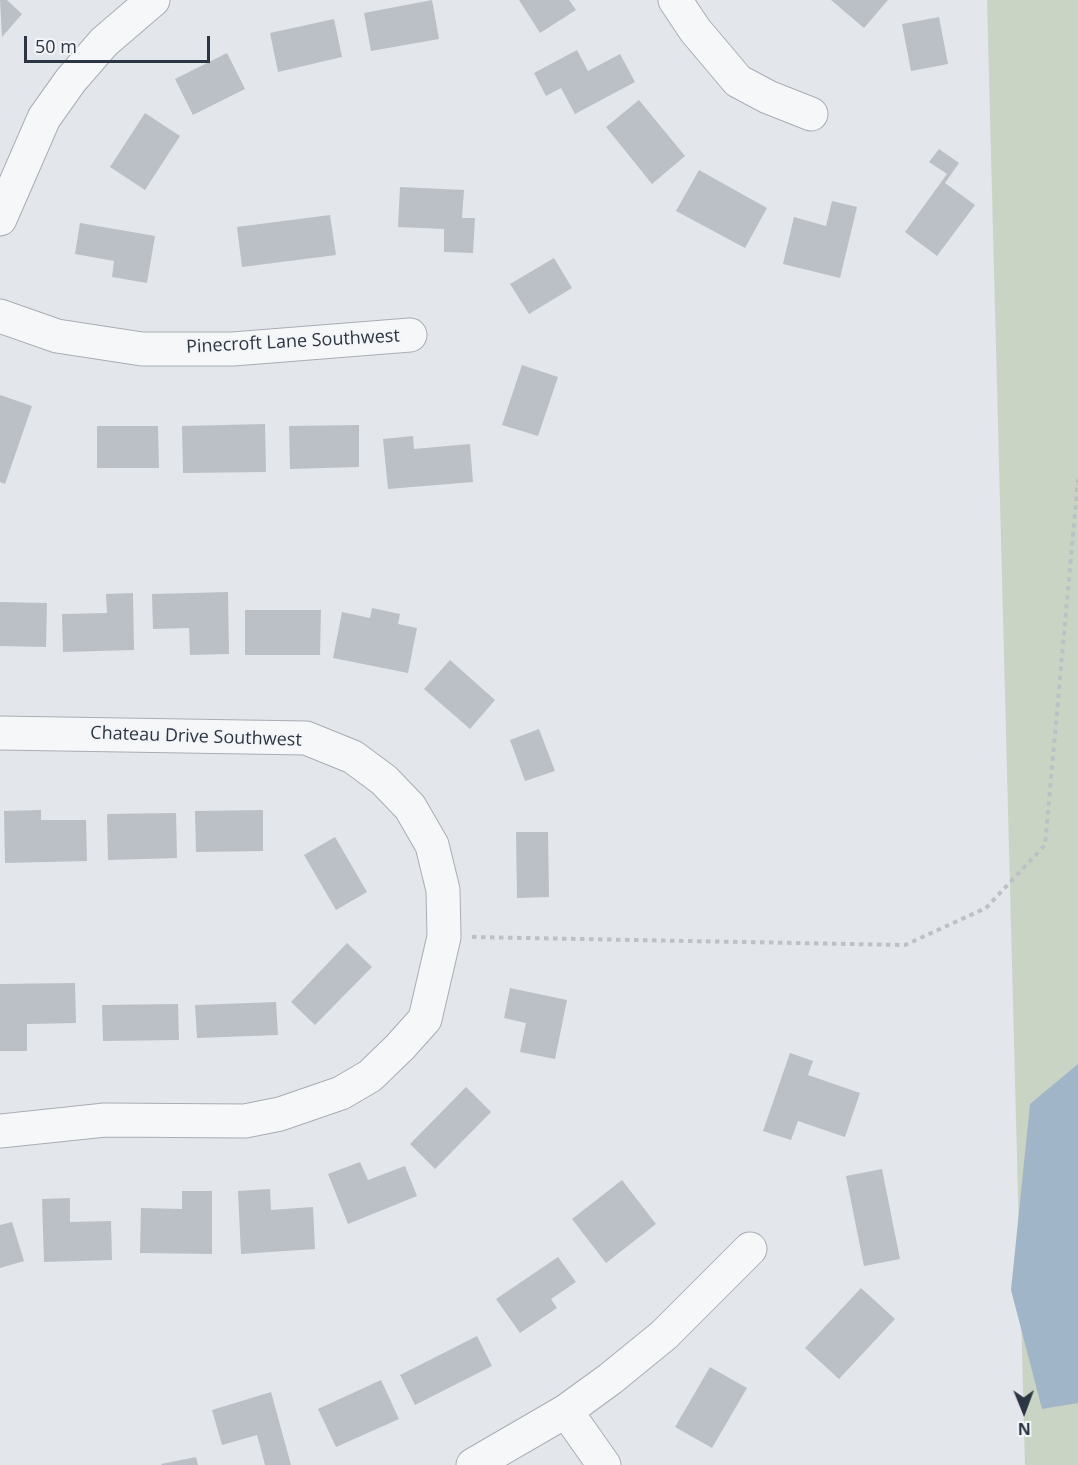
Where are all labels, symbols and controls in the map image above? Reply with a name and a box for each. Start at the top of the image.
scale bar [27,24,213,62]
text: 50 m [35,34,77,58]
street label: Pinecroft Lane Southwest [186,326,400,358]
street label: Chateau Drive Southwest [90,723,302,751]
north arrow [994,1381,1054,1441]
text: N [1018,1418,1031,1440]

